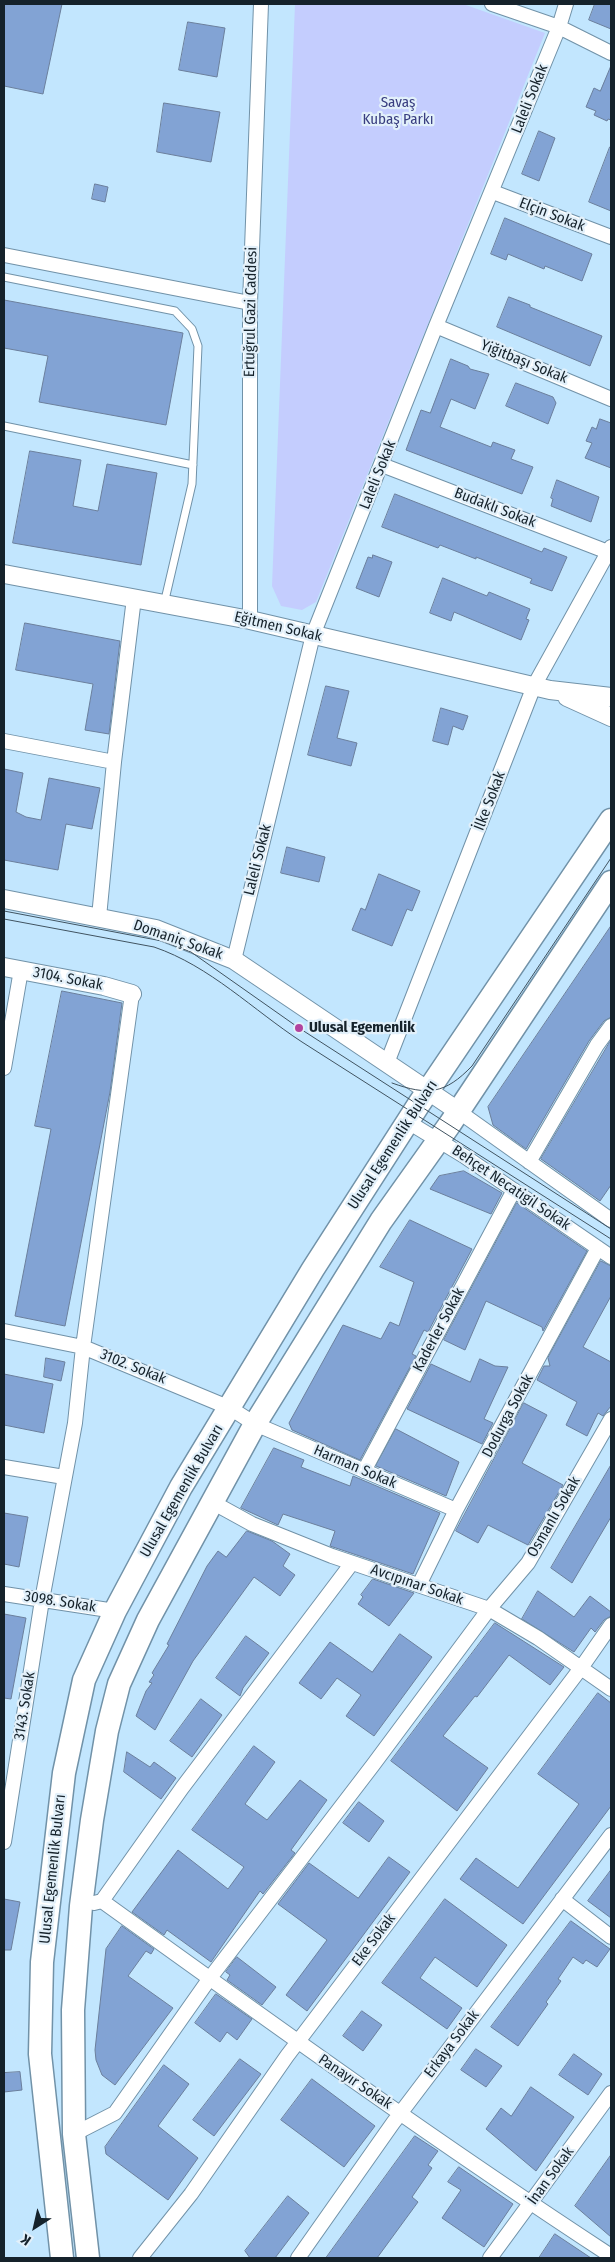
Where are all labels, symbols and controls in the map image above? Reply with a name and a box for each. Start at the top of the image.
street label: Laleli Sokak [508,62,552,136]
park label: Savaş Kubaş Parkı [362,94,434,129]
street label: Elçin Sokak [517,194,587,236]
street label: Ertuğrul Gazi Caddesi [241,247,261,377]
street label: Yiğitbaşı Sokak [478,336,570,388]
street label: Laleli Sokak [356,438,400,512]
street label: Budaklı Sokak [452,484,538,532]
street label: Eğitmen Sokak [232,608,324,646]
street label: İlke Sokak [470,769,510,833]
street label: Laleli Sokak [240,823,276,897]
street label: Domaniç Sokak [131,916,225,964]
street label: 3104. Sokak [32,963,104,995]
place label: Ulusal Egemenlik [309,1019,415,1037]
marker: Ulusal Egemenlik [293,1022,305,1034]
street label: Ulusal Egemenlik Bulvarı [345,1077,441,1213]
street label: Behçet Necatigil Sokak [448,1142,574,1234]
street label: Kaderler Sokak [409,1285,469,1375]
street label: 3102. Sokak [97,1346,169,1388]
street label: Dodurga Sokak [479,1371,537,1461]
street label: Ulusal Egemenlik Bulvarı [137,1421,227,1561]
street label: Harman Sokak [311,1441,399,1493]
street label: Osmanlı Sokak [524,1473,584,1561]
street label: Avcıpınar Sokak [368,1561,466,1609]
street label: 3098. Sokak [23,1587,97,1617]
street label: 3143. Sokak [11,1670,39,1742]
street label: Ulusal Egemenlik Bulvarı [36,1793,70,1945]
street label: Eke Sokak [348,1910,400,1970]
street label: Erkaya Sokak [421,2007,483,2081]
street label: Panayır Sokak [315,2051,395,2113]
street label: İnan Sokak [524,2144,578,2208]
north arrow [10,2202,60,2252]
text: K [18,2230,34,2249]

